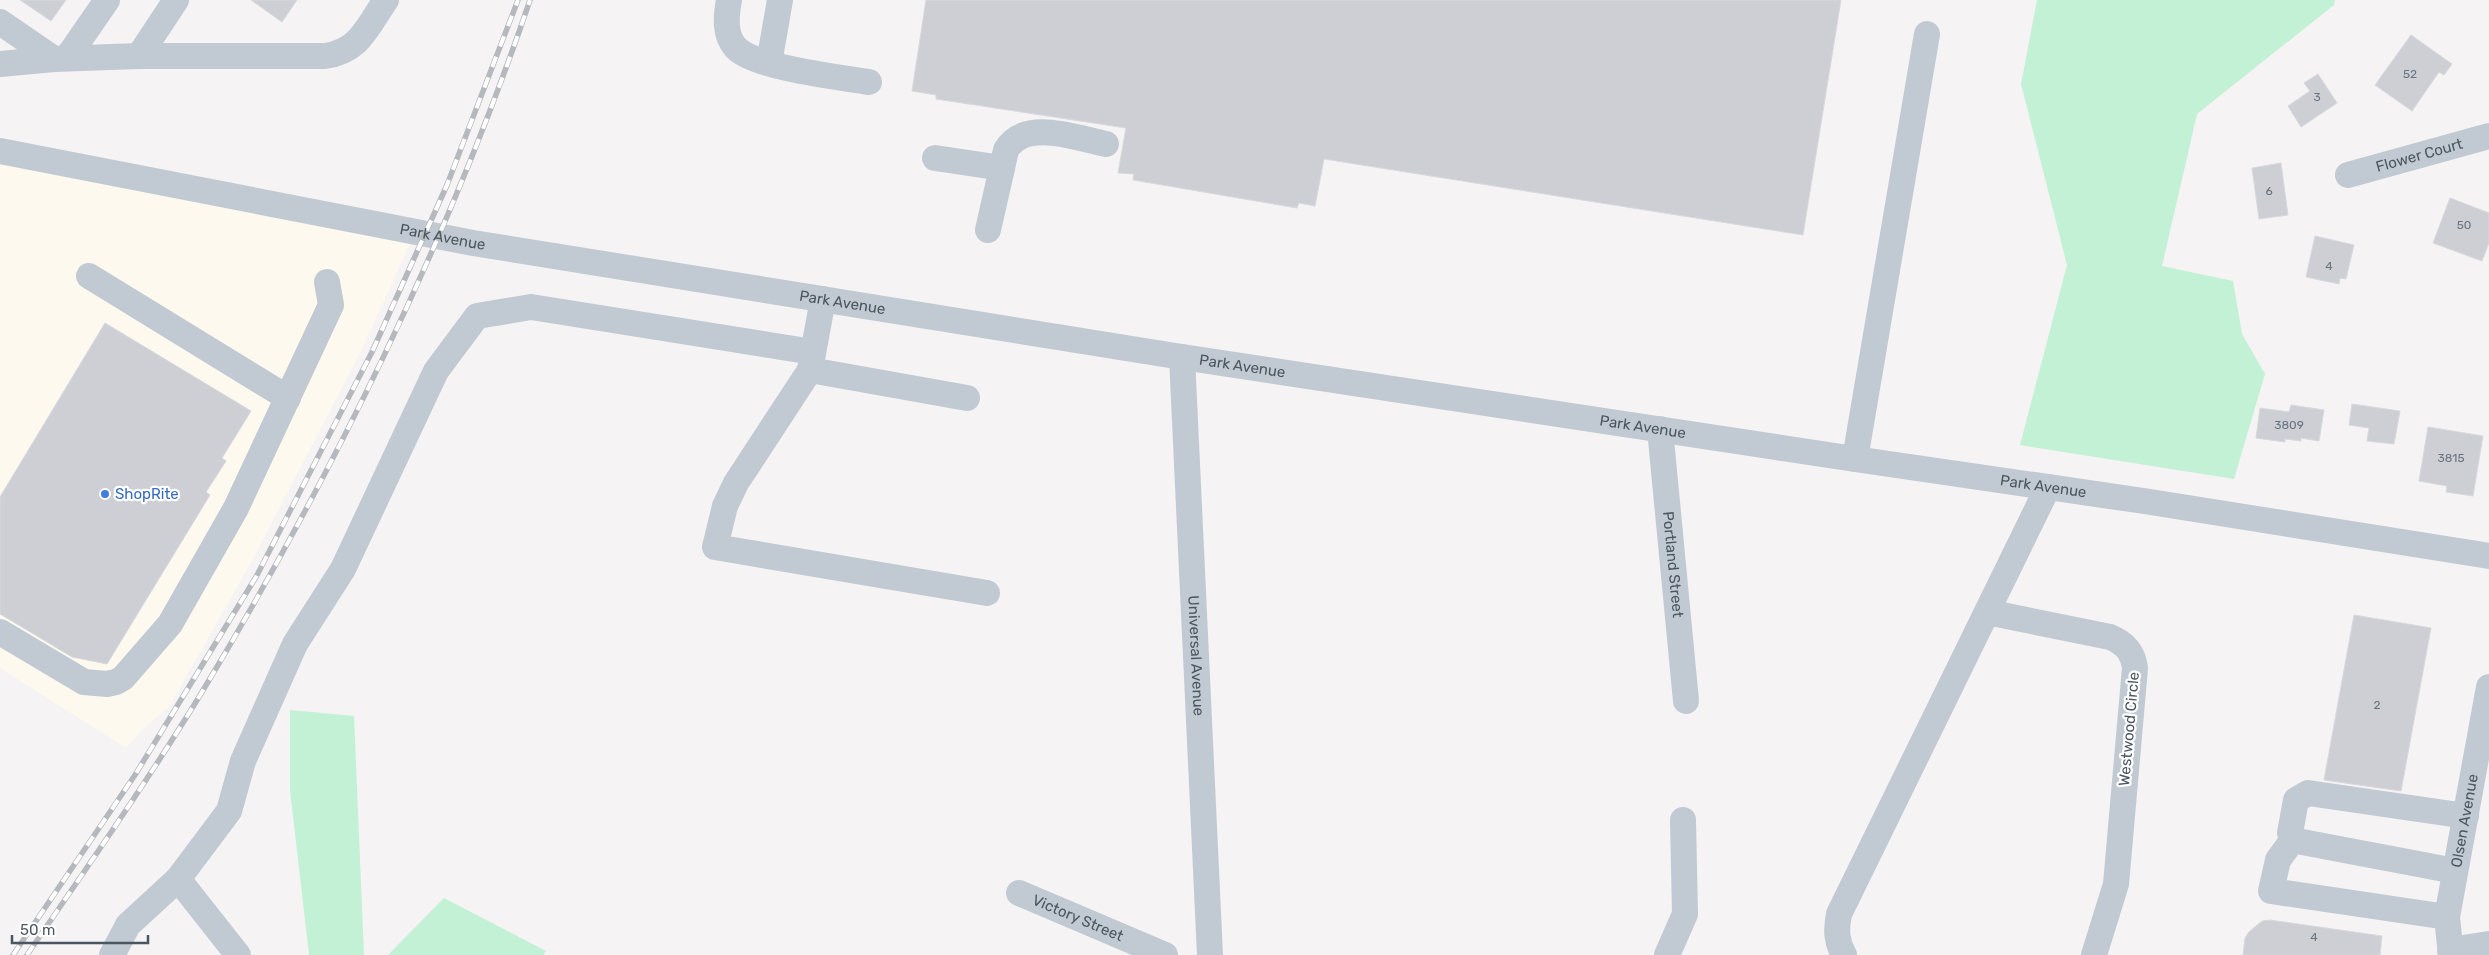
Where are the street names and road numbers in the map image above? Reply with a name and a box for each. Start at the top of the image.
street label: Flower Court [2374,135,2465,176]
street label: Park Avenue [398,220,487,254]
street label: Park Avenue [798,287,887,318]
street label: Park Avenue [1198,351,1287,382]
street label: Park Avenue [1598,411,1687,442]
street label: Park Avenue [1999,471,2088,502]
street label: Portland Street [1659,510,1687,619]
street label: Universal Avenue [1184,595,1208,716]
street label: Westwood Circle [2115,671,2143,787]
street label: Olsen Avenue [2447,773,2482,869]
street label: Victory Street [1030,891,1126,945]

